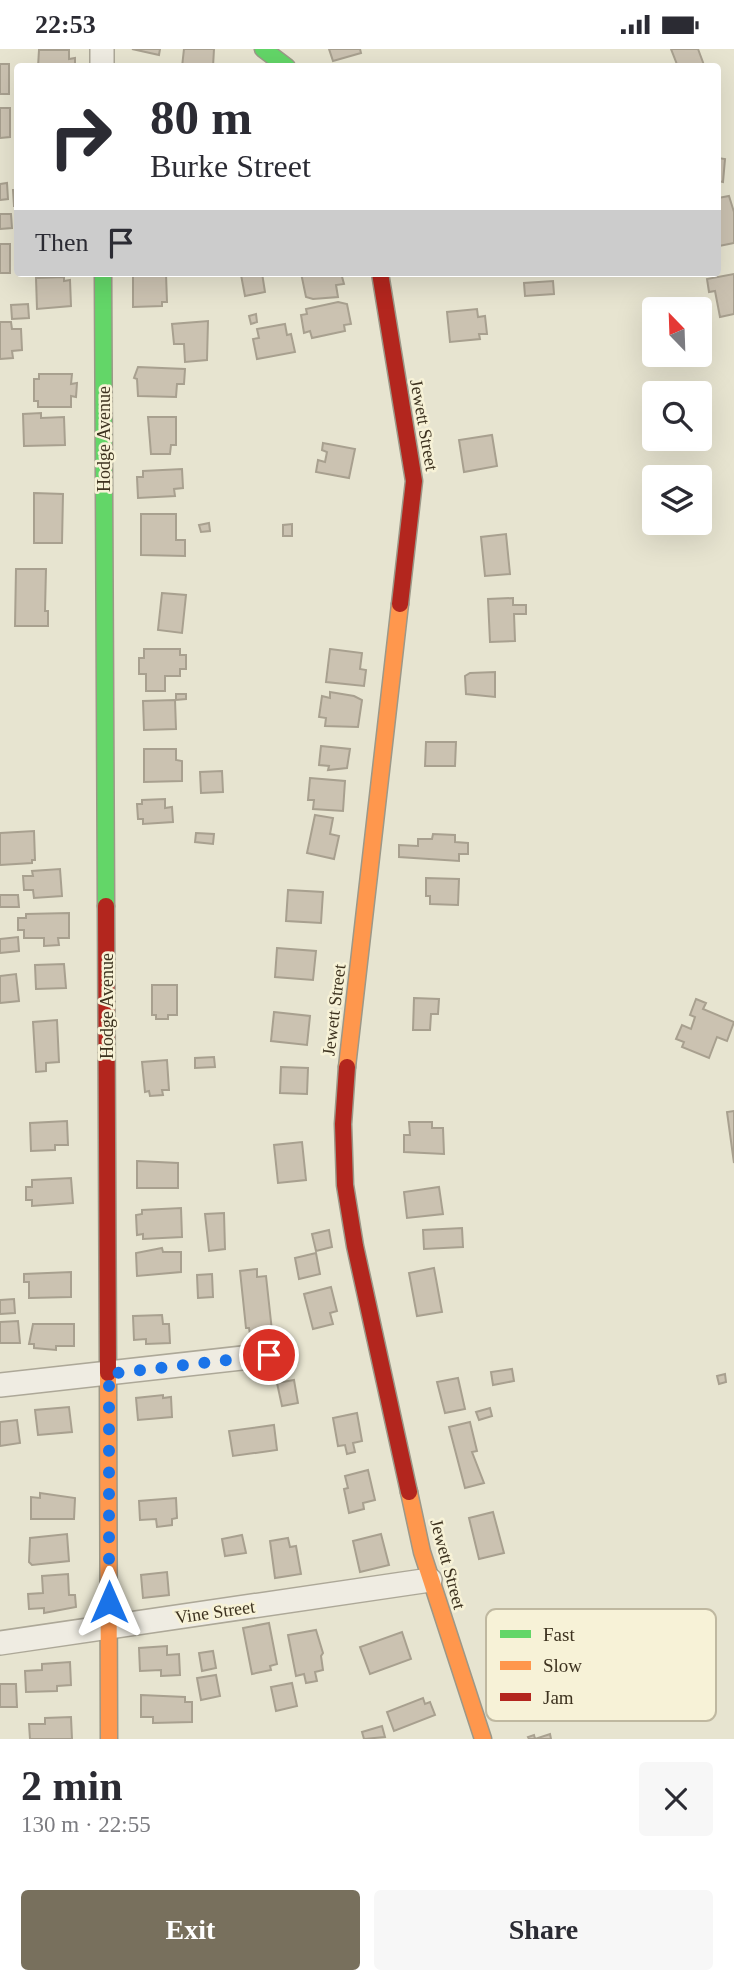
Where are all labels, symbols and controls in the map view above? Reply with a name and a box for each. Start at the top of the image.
text: 22:53 [35,10,96,39]
text: 80 m [150,90,252,145]
icon: right [35,91,126,182]
text: Burke Street [150,148,311,184]
icon: arrive [102,224,140,262]
text: Then [35,228,88,257]
north arrow [642,297,712,367]
map controls [642,297,712,535]
street label: Jewett Street [406,378,442,472]
button: search [642,381,712,451]
street label: Hodge Avenue [94,386,114,492]
button: layers [642,465,712,535]
street label: Hodge Avenue [97,953,117,1059]
street label: Jewett Street [318,963,350,1057]
pin [239,1325,299,1385]
icon: arrive [250,1336,288,1374]
street label: Jewett Street [426,1517,470,1611]
position arrow [72,1565,146,1639]
street label: Vine Street [174,1597,256,1627]
legend [486,1609,716,1721]
text: Fast [543,1624,575,1645]
text: Slow [543,1655,582,1676]
text: Jam [543,1687,574,1708]
button: close [639,1762,713,1836]
text: 2 min [21,1763,123,1809]
text: 130 m · 22:55 [21,1812,151,1837]
button: Exit [21,1890,360,1970]
button: Share [374,1890,713,1970]

